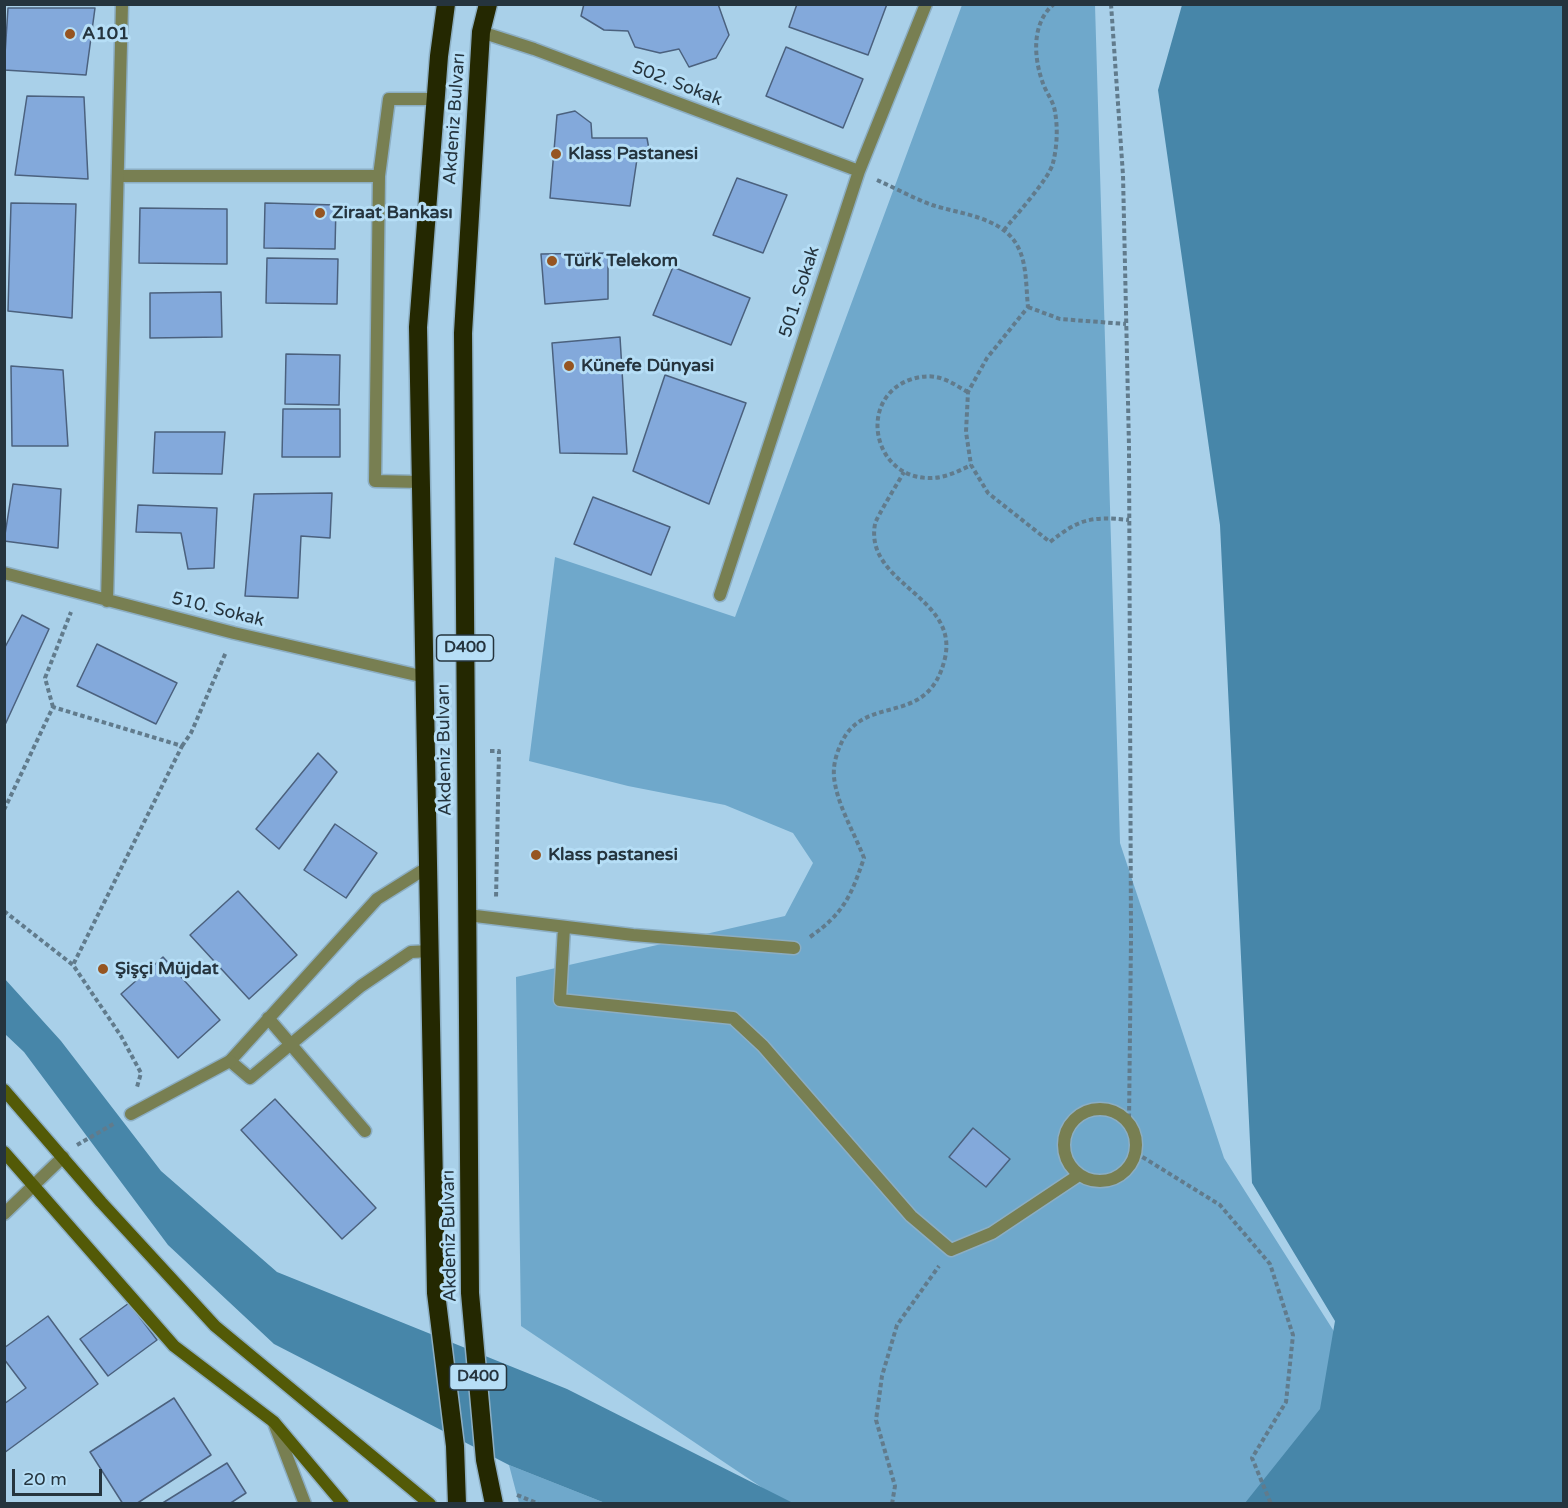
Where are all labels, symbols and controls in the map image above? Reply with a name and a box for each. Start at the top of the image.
place label: A101 [82,23,129,45]
marker: A101 [63,27,77,41]
street label: Akdeniz Bulvarı [440,52,470,186]
street label: 502. Sokak [629,57,725,111]
place label: Klass Pastanesi [568,143,698,165]
marker: Klass Pastanesi [549,147,563,161]
place label: Ziraat Bankası [332,202,453,224]
marker: Ziraat Bankası [313,206,327,220]
street label: 501. Sokak [775,244,825,340]
place label: Türk Telekom [564,250,678,272]
marker: Türk Telekom [545,254,559,268]
place label: Künefe Dünyasi [581,355,714,377]
marker: Künefe Dünyasi [562,359,576,373]
street label: 510. Sokak [169,588,267,632]
road number: D400 [436,635,494,661]
street label: Akdeniz Bulvarı [433,684,457,816]
place label: Klass pastanesi [548,844,678,866]
marker: Klass pastanesi [529,848,543,862]
place label: Şişçi Müjdat [115,958,219,980]
marker: Şişçi Müjdat [96,962,110,976]
street label: Akdeniz Bulvarı [438,1170,462,1302]
road number: D400 [450,1364,506,1390]
scale bar [15,1457,105,1495]
text: 20 m [23,1468,67,1490]

